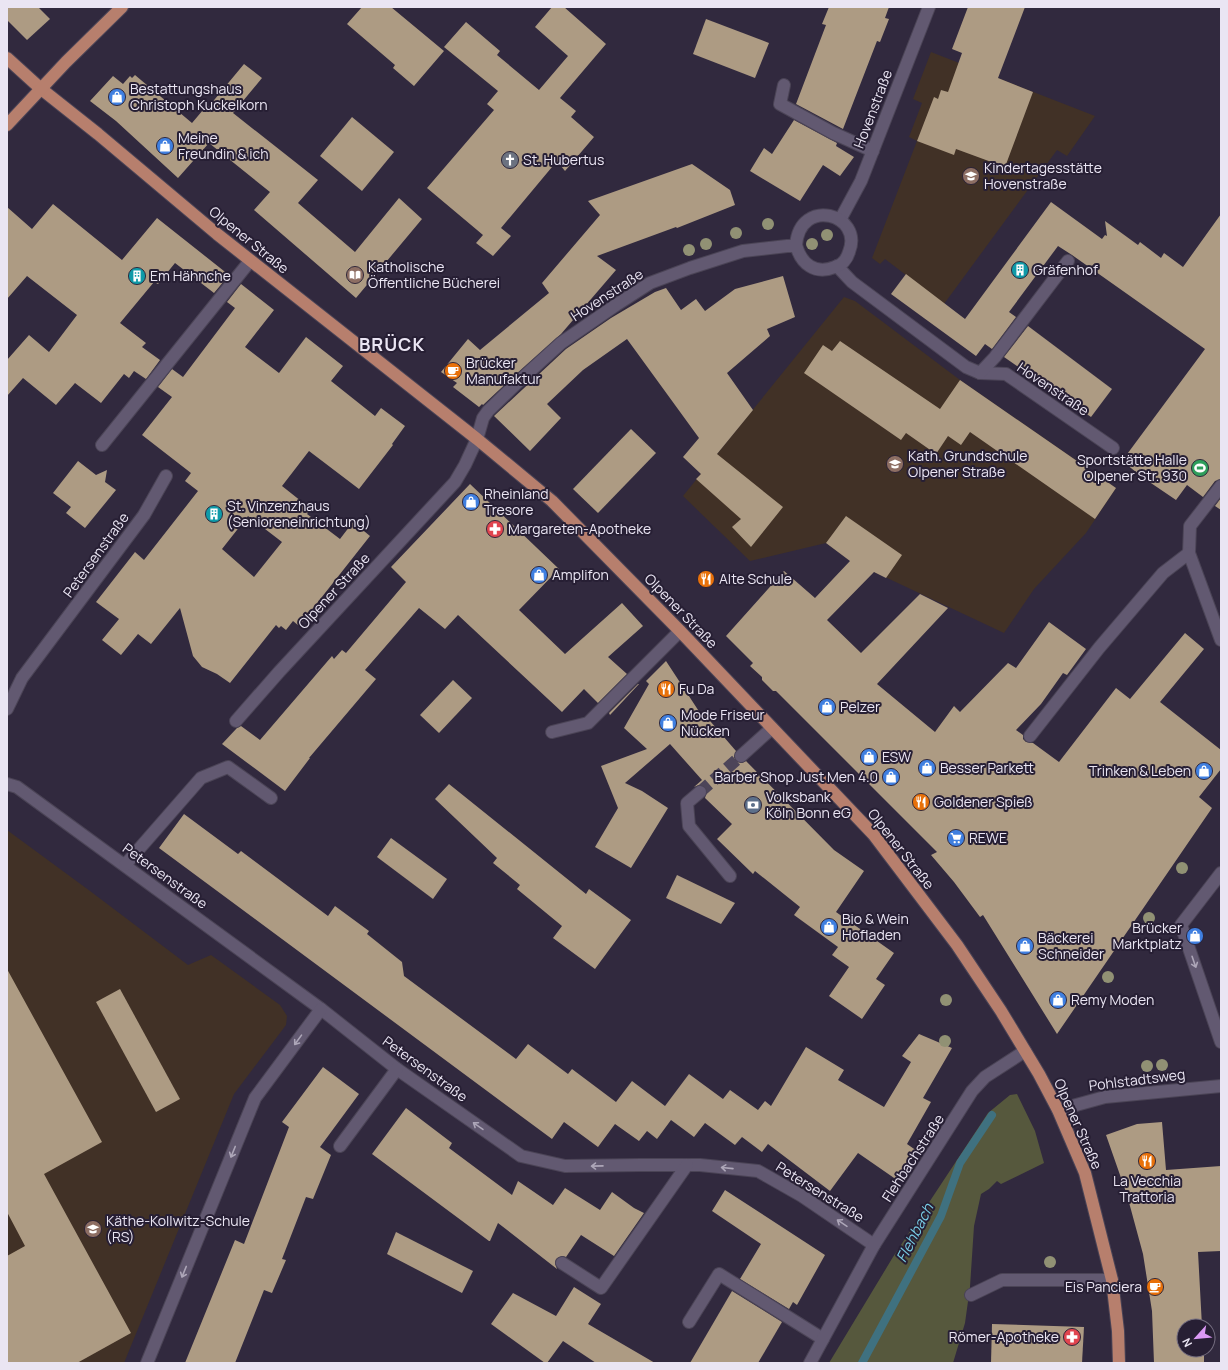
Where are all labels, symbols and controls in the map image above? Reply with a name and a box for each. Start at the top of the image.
street label: Hovenstraße [849,67,896,151]
place label: Bestattungshaus Christoph Kuckelkorn [130,79,268,114]
shop icon: Bestattungshaus Christoph Kuckelkorn [107,87,127,107]
place label: Meine Freundin & ich [178,128,269,163]
shop icon: Meine Freundin & ich [155,136,175,156]
church icon: St. Hubertus [500,150,520,170]
place label: St. Hubertus [523,150,604,169]
place label: Kindertagesstätte Hovenstraße [984,158,1102,193]
school or university icon: Kindertagesstätte Hovenstraße [961,166,981,186]
street label: Olpener Straße [206,202,293,278]
place label: Katholische Öffentliche Bücherei [368,257,500,292]
building icon: Gräfenhof [1010,260,1030,280]
place label: Gräfenhof [1033,260,1098,279]
street label: Hovenstraße [567,264,647,325]
library icon: Katholische Öffentliche Bücherei [345,265,365,285]
building icon: Em Hähnche [127,266,147,286]
place label: Em Hähnche [150,266,231,285]
district label: BRÜCK [359,332,425,356]
place label: Brücker Manufaktur [466,353,541,388]
street label: Hovenstraße [1014,358,1093,420]
cafe icon: Brücker Manufaktur [443,361,463,381]
place label: Kath. Grundschule Olpener Straße [908,446,1027,481]
place label: Sportstätte Halle Olpener Str. 930 [1077,450,1187,485]
school or university icon: Kath. Grundschule Olpener Straße [885,454,905,474]
sports icon: Sportstätte Halle Olpener Str. 930 [1190,458,1210,478]
place label: Rheinland Tresore [484,484,549,519]
shop icon: Rheinland Tresore [461,492,481,512]
place label: St. Vinzenzhaus (Senioreneinrichtung) [227,496,371,531]
building icon: St. Vinzenzhaus (Senioreneinrichtung) [204,504,224,524]
street label: Petersenstraße [58,508,133,601]
pharmacy icon: Margareten-Apotheke [485,519,505,539]
place label: Margareten-Apotheke [508,519,651,538]
street label: Olpener Straße [294,549,374,633]
shop icon: Amplifon [529,565,549,585]
place label: Amplifon [552,565,609,584]
street label: Olpener Straße [641,569,722,652]
restaurant icon: Alte Schule [696,569,716,589]
place label: Alte Schule [719,569,792,588]
restaurant icon: Fu Da [656,679,676,699]
place label: Fu Da [679,679,714,698]
shop icon: Pelzer [817,697,837,717]
place label: Pelzer [840,697,880,716]
place label: Mode Friseur Nücken [681,705,765,740]
shop icon: Mode Friseur Nücken [658,713,678,733]
shop icon: ESW [859,747,879,767]
place label: ESW [882,747,911,766]
shop icon: Besser Parkett [917,758,937,778]
place label: Besser Parkett [940,758,1034,777]
place label: Trinken & Leben [1089,761,1191,780]
shop icon: Trinken & Leben [1194,761,1214,781]
place label: Barber Shop Just Men 4.0 [714,767,878,786]
shop icon: Barber Shop Just Men 4.0 [881,767,901,787]
place label: Volksbank Köln Bonn eG [766,787,851,822]
restaurant icon: Goldener Spieß [911,792,931,812]
place label: Goldener Spieß [934,792,1033,811]
bank icon: Volksbank Köln Bonn eG [743,795,763,815]
street label: Olpener Straße [864,805,939,893]
supermarket icon: REWE [946,828,966,848]
place label: REWE [969,828,1007,847]
street label: Petersenstraße [119,838,212,913]
place label: Bio & Wein Hofladen [842,909,909,944]
shop icon: Bio & Wein Hofladen [819,917,839,937]
place label: Brücker Marktplatz [1113,918,1182,953]
shop icon: Brücker Marktplatz [1185,926,1205,946]
place label: Bäckerei Schneider [1038,928,1104,963]
shop icon: Bäckerei Schneider [1015,936,1035,956]
one-way arrow [1190,955,1198,967]
shop icon: Remy Moden [1048,990,1068,1010]
place label: Remy Moden [1071,990,1154,1009]
street label: Petersenstraße [379,1031,472,1106]
one-way arrow [293,1035,302,1046]
street label: Pohlstadtsweg [1088,1064,1186,1095]
street label: Olpener Straße [1050,1075,1107,1172]
street label: Flehbachstraße [877,1110,948,1205]
one-way arrow [473,1122,484,1130]
one-way arrow [229,1145,236,1157]
restaurant icon: La Vecchia Trattoria [1137,1151,1157,1171]
street label: Petersenstraße [773,1157,868,1226]
one-way arrow [591,1162,604,1169]
one-way arrow [721,1164,734,1172]
place label: La Vecchia Trattoria [1113,1171,1181,1206]
water label: Flehbach [891,1199,939,1266]
place label: Käthe-Kollwitz-Schule (RS) [106,1211,250,1246]
school or university icon: Käthe-Kollwitz-Schule (RS) [83,1219,103,1239]
one-way arrow [837,1219,848,1227]
one-way arrow [180,1266,187,1278]
place label: Eis Panciera [1065,1277,1142,1296]
cafe icon: Eis Panciera [1145,1277,1165,1297]
north arrow [1176,1318,1216,1358]
place label: Römer-Apotheke [949,1327,1059,1346]
pharmacy icon: Römer-Apotheke [1062,1327,1082,1347]
text: N [1178,1336,1195,1350]

